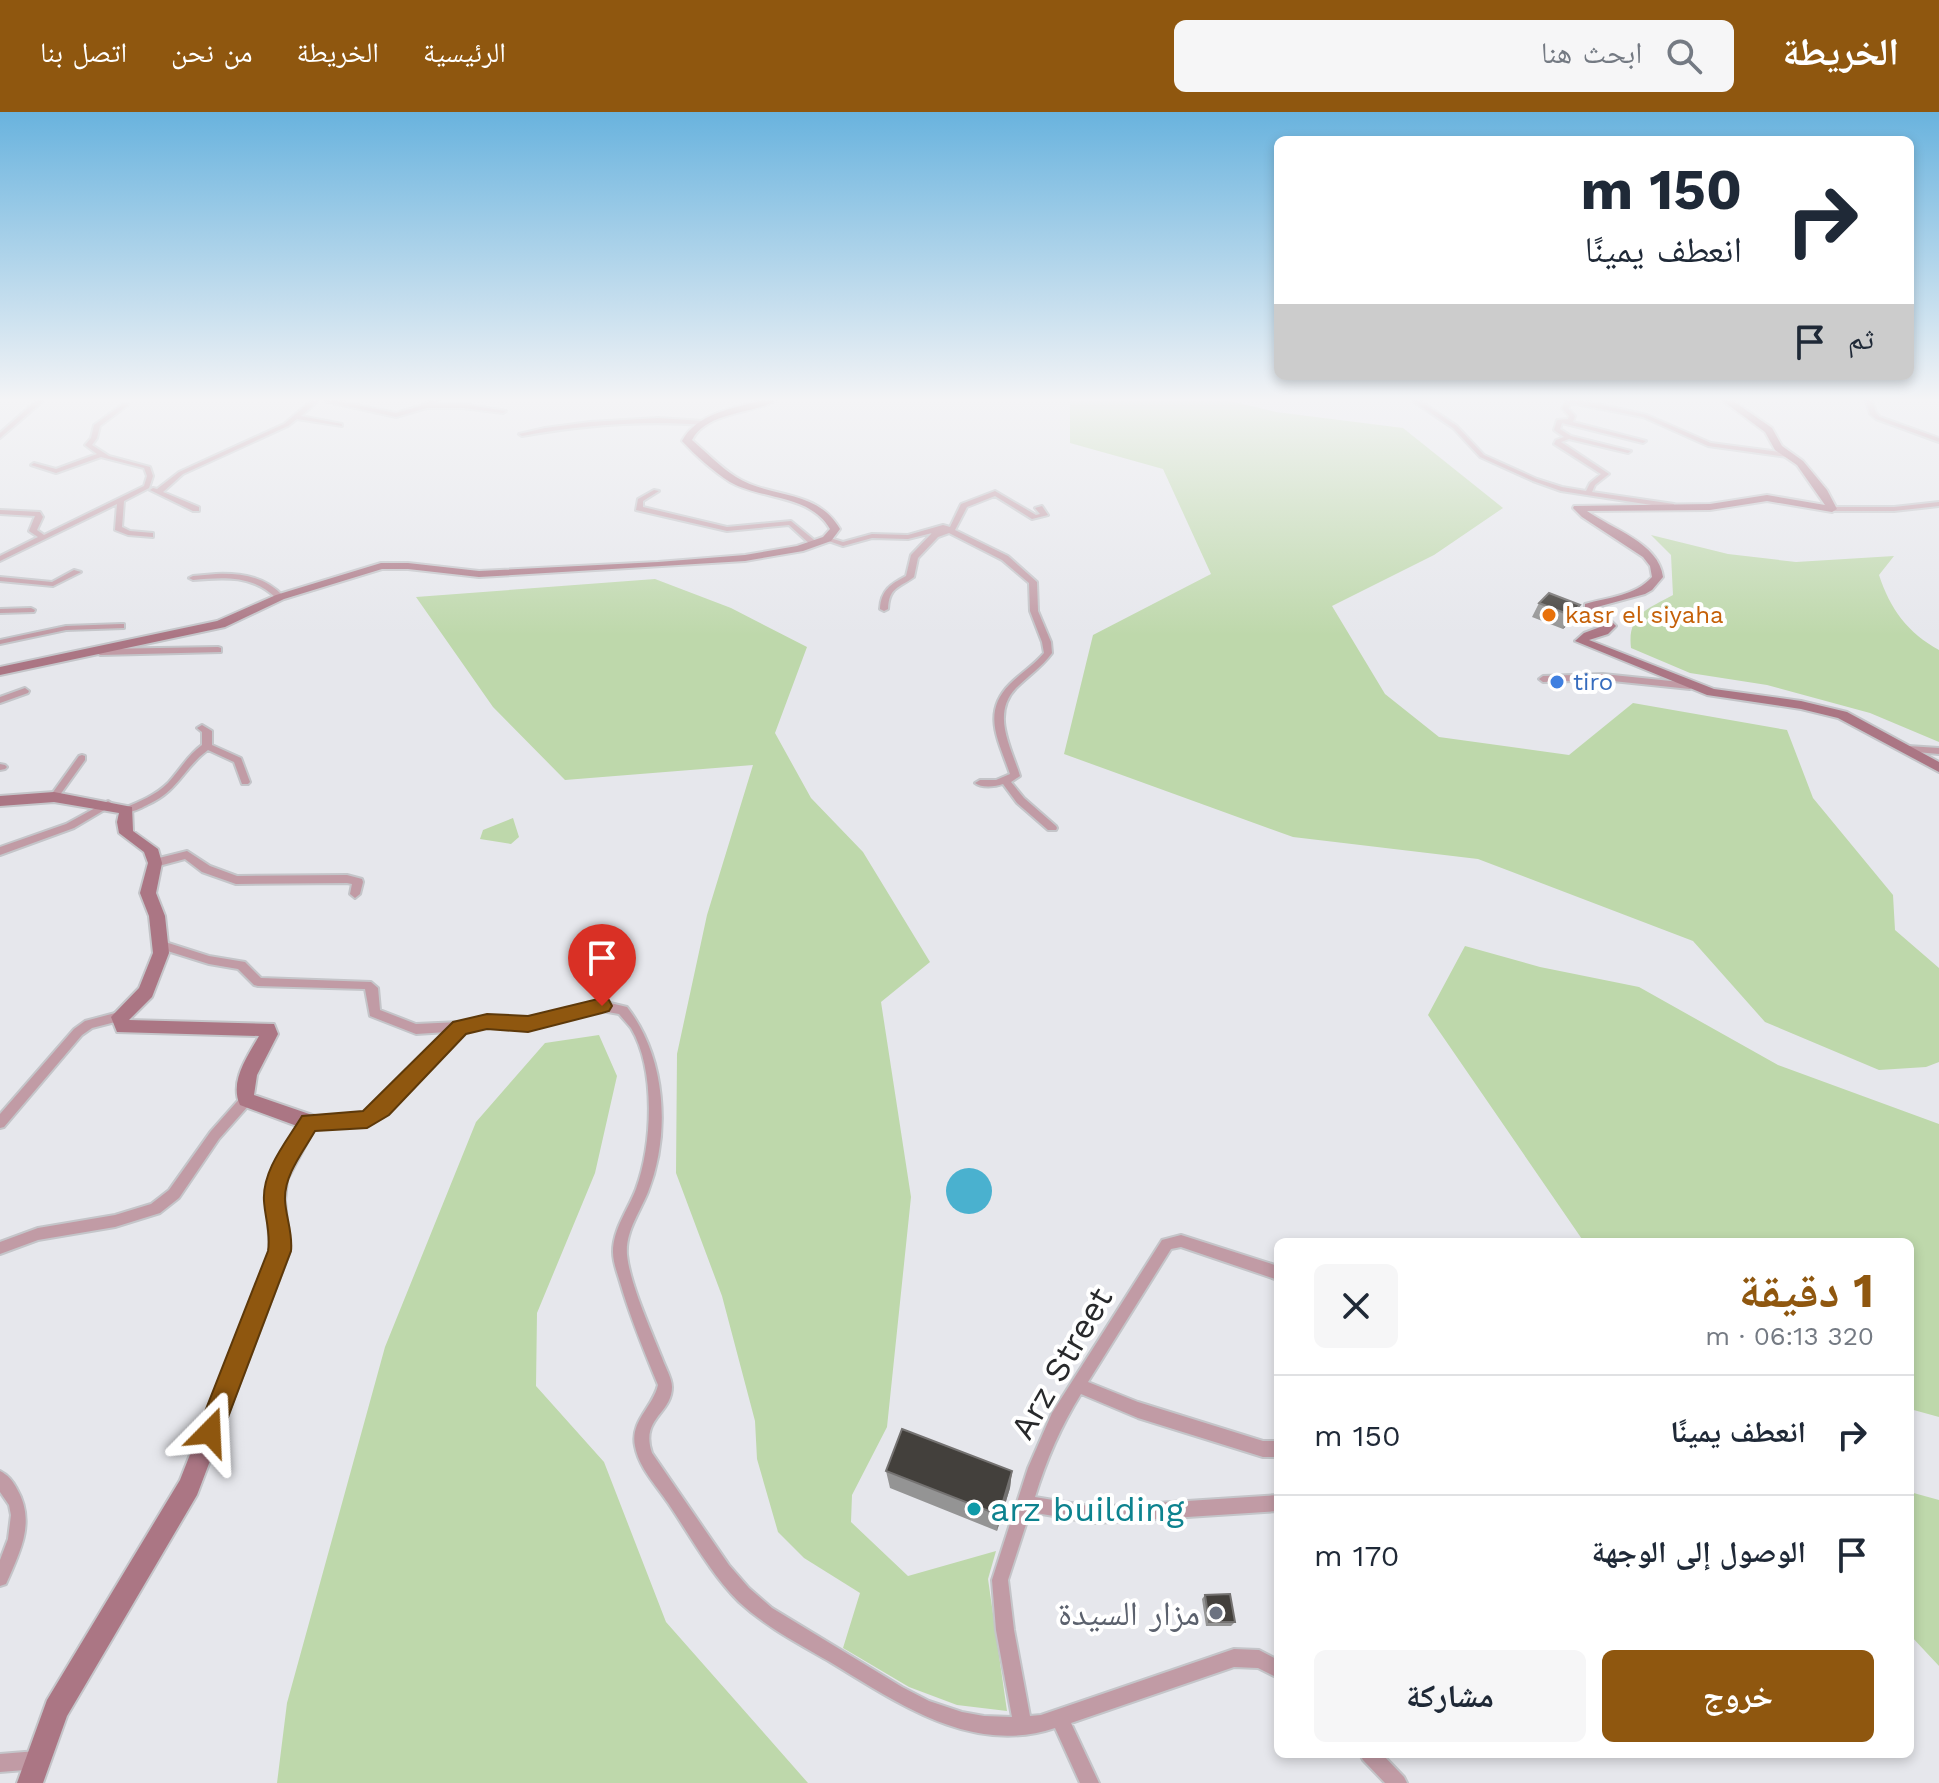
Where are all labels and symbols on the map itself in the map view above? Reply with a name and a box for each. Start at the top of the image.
place label: kasr el siyaha [1565,601,1724,629]
marker: kasr el siyaha [1540,606,1558,624]
place label: tiro [1573,668,1613,696]
marker: tiro [1548,673,1566,691]
pin [568,924,636,1006]
street label: Arz Street [1002,1280,1120,1446]
position arrow [168,1390,252,1474]
place label: arz building [990,1489,1185,1529]
marker: arz building [965,1500,983,1518]
place label: مزار السيدة [1058,1593,1200,1633]
marker: مزار السيدة [1207,1604,1225,1622]

